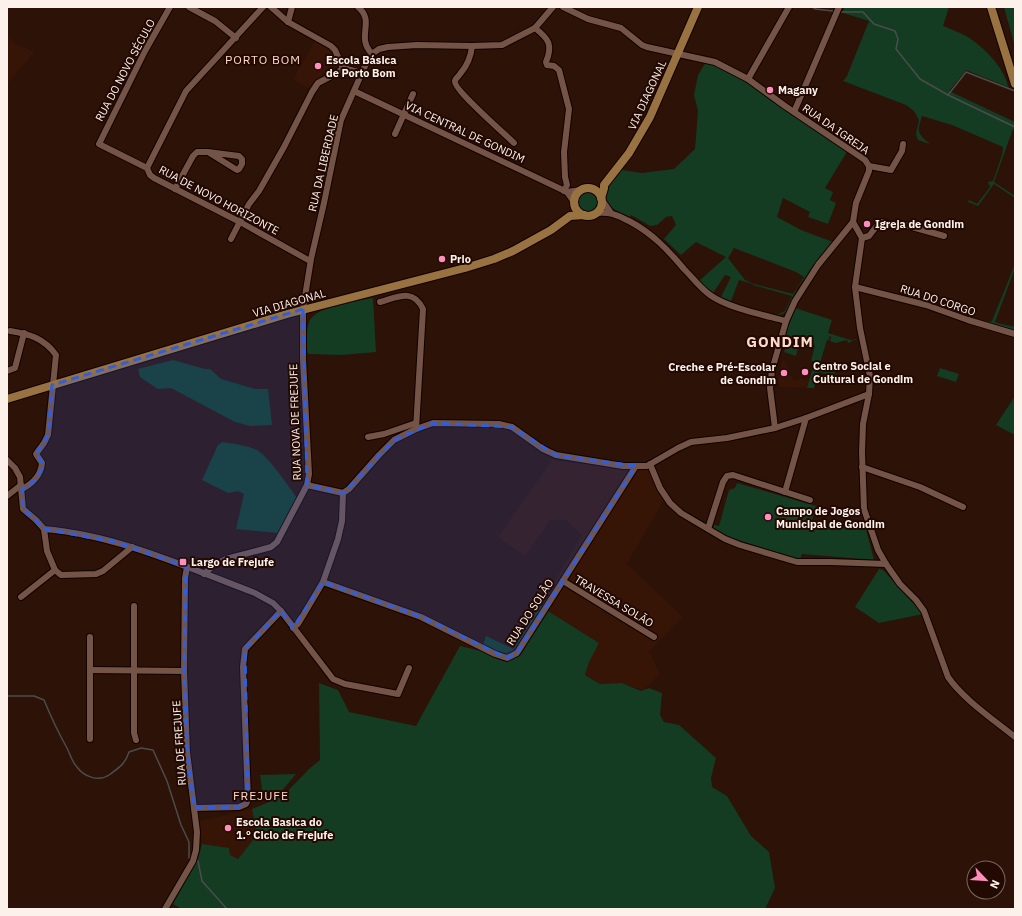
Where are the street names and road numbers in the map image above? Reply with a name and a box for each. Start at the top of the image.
street label: RUA DO NOVO SÉCULO [92,16,158,124]
street label: VIA DIAGONAL [625,58,669,132]
street label: VIA CENTRAL DE GONDIM [403,98,527,166]
street label: RUA DA IGREJA [800,101,872,157]
street label: RUA DA LIBERDADE [305,113,341,213]
street label: RUA DE NOVO HORIZONTE [156,162,282,238]
street label: RUA DO CORGO [899,281,978,319]
street label: VIA DIAGONAL [251,286,328,320]
street label: RUA NOVA DE FREJUFE [286,363,304,481]
street label: TRAVESSA SOLÃO [572,572,656,630]
street label: RUA DO SOLÃO [503,576,557,648]
street label: RUA DE FREJUFE [169,700,189,786]

